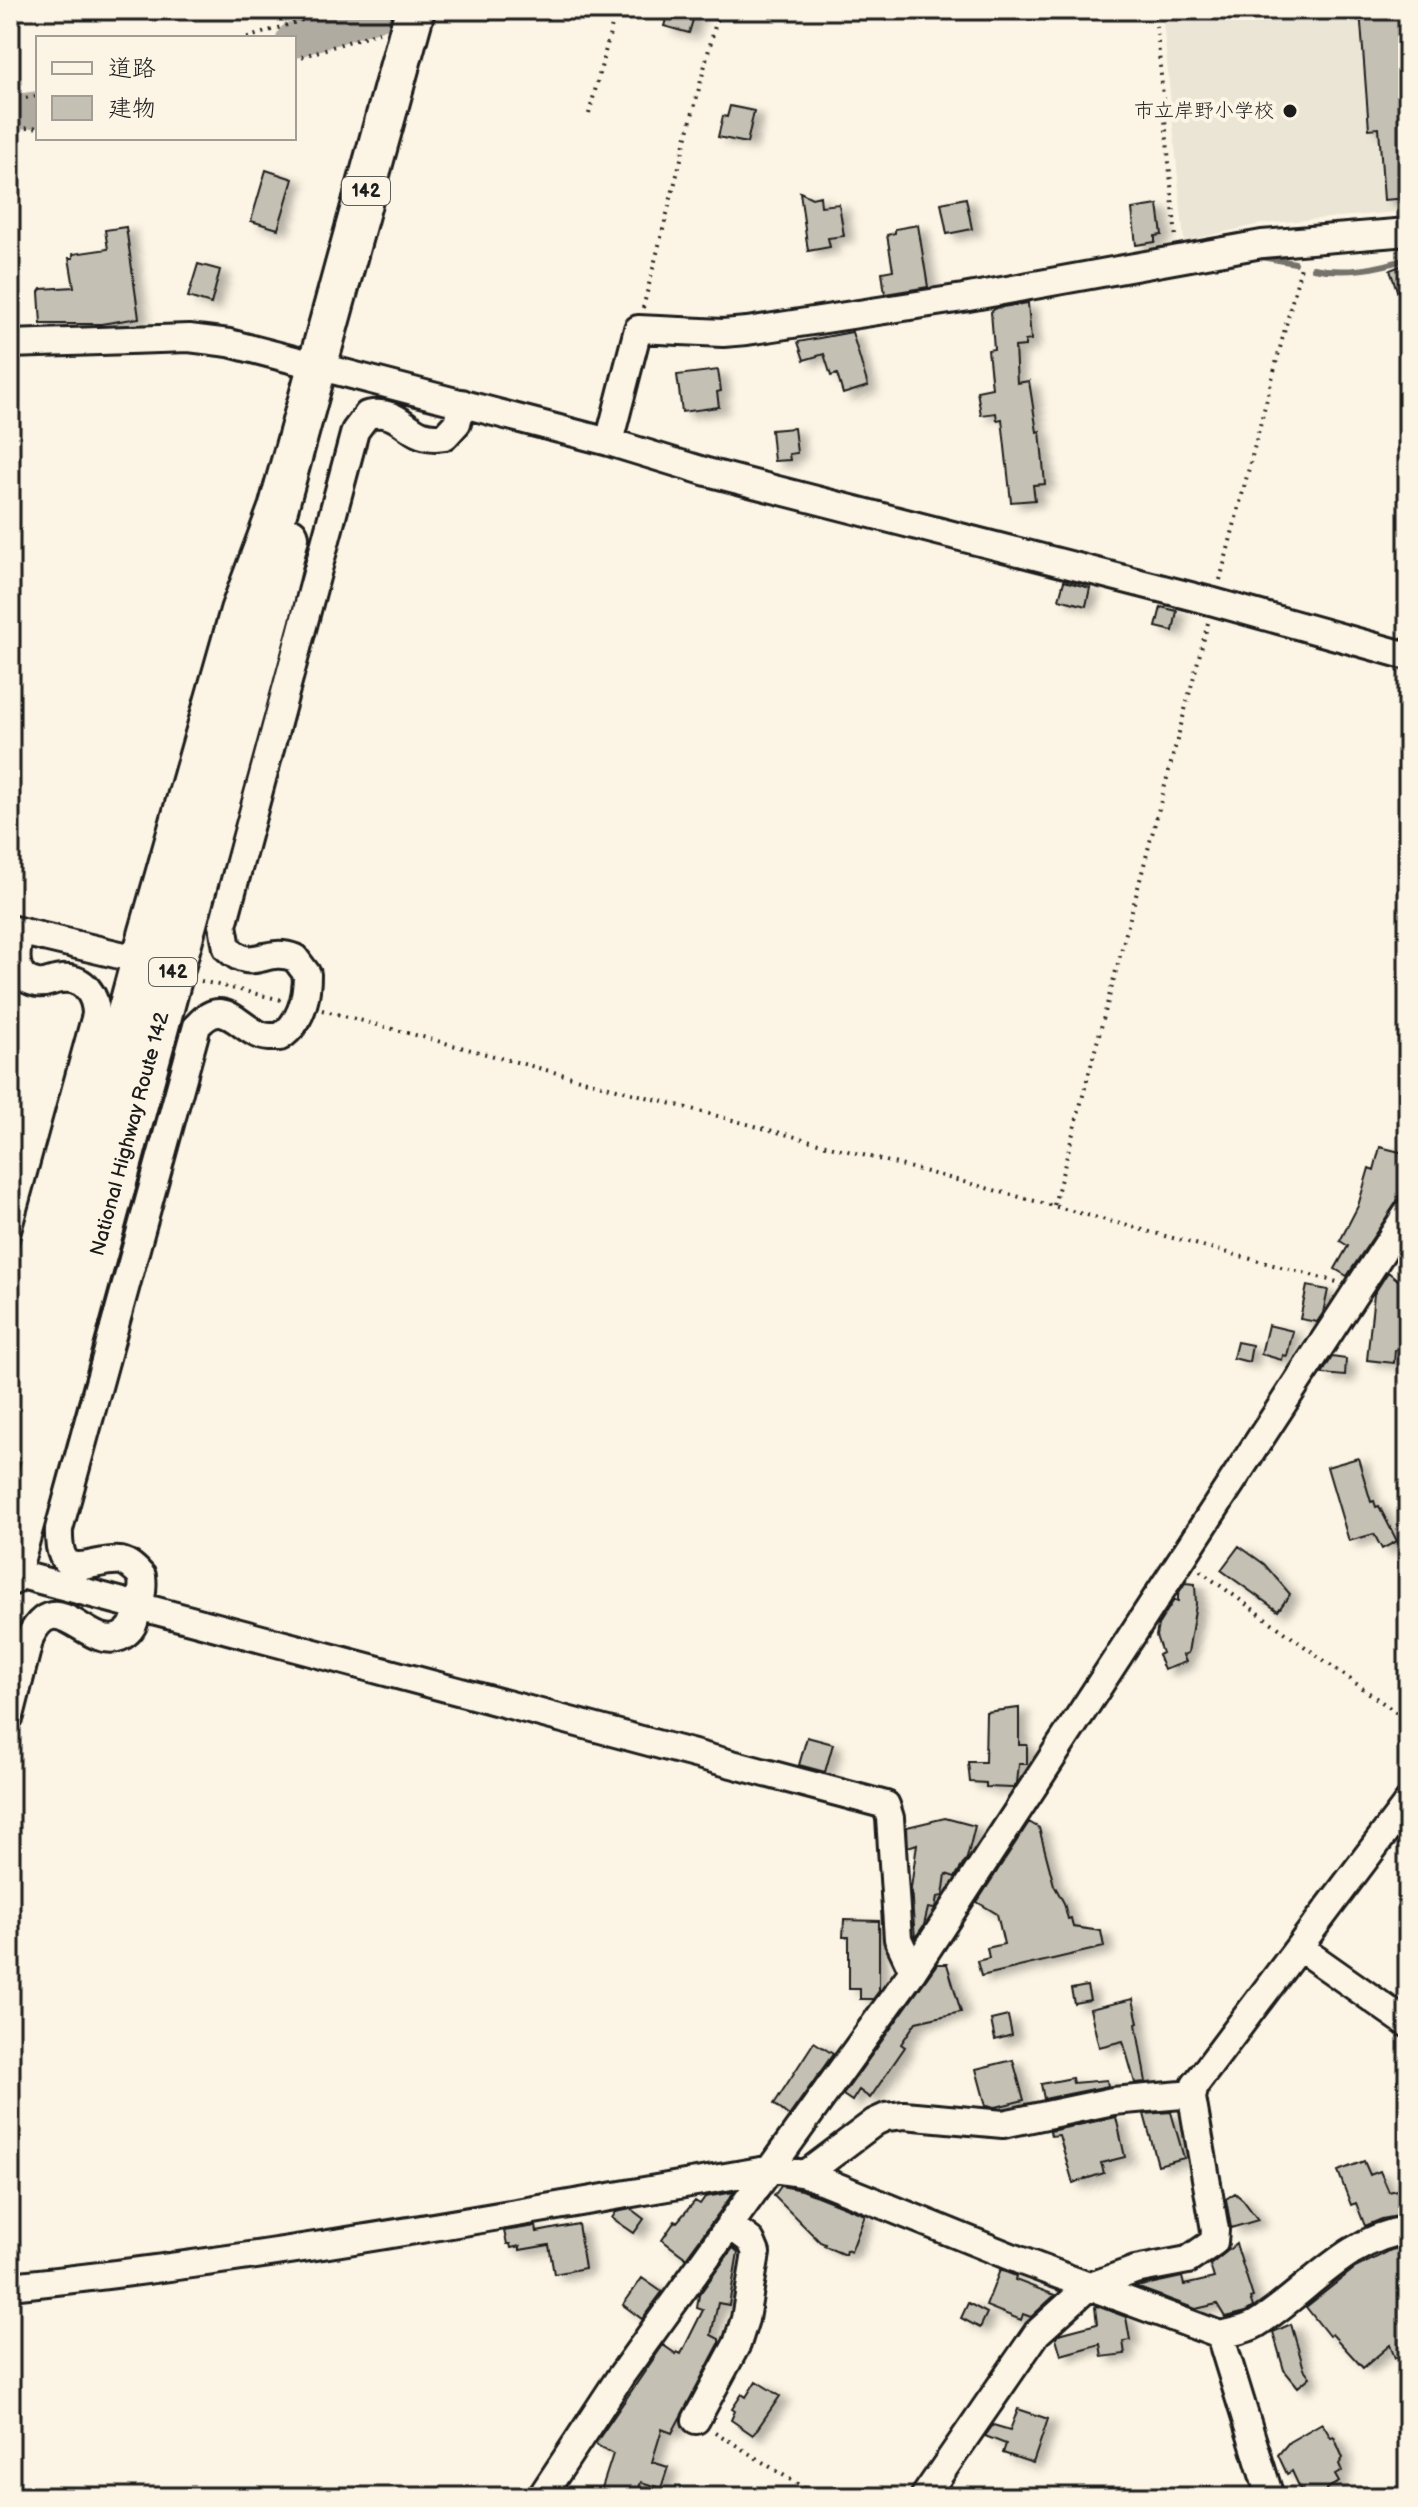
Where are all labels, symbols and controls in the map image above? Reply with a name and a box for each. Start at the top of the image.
legend [36,36,296,140]
text: 道路 [108,54,156,83]
text: 建物 [108,94,156,123]
place label: 市立岸野小学校 [1134,99,1274,123]
marker: 市立岸野小学校 [1281,102,1299,120]
road number: 142 [342,177,390,205]
road number: 142 [149,958,197,986]
street label: National Highway Route 142 [85,1009,175,1259]

